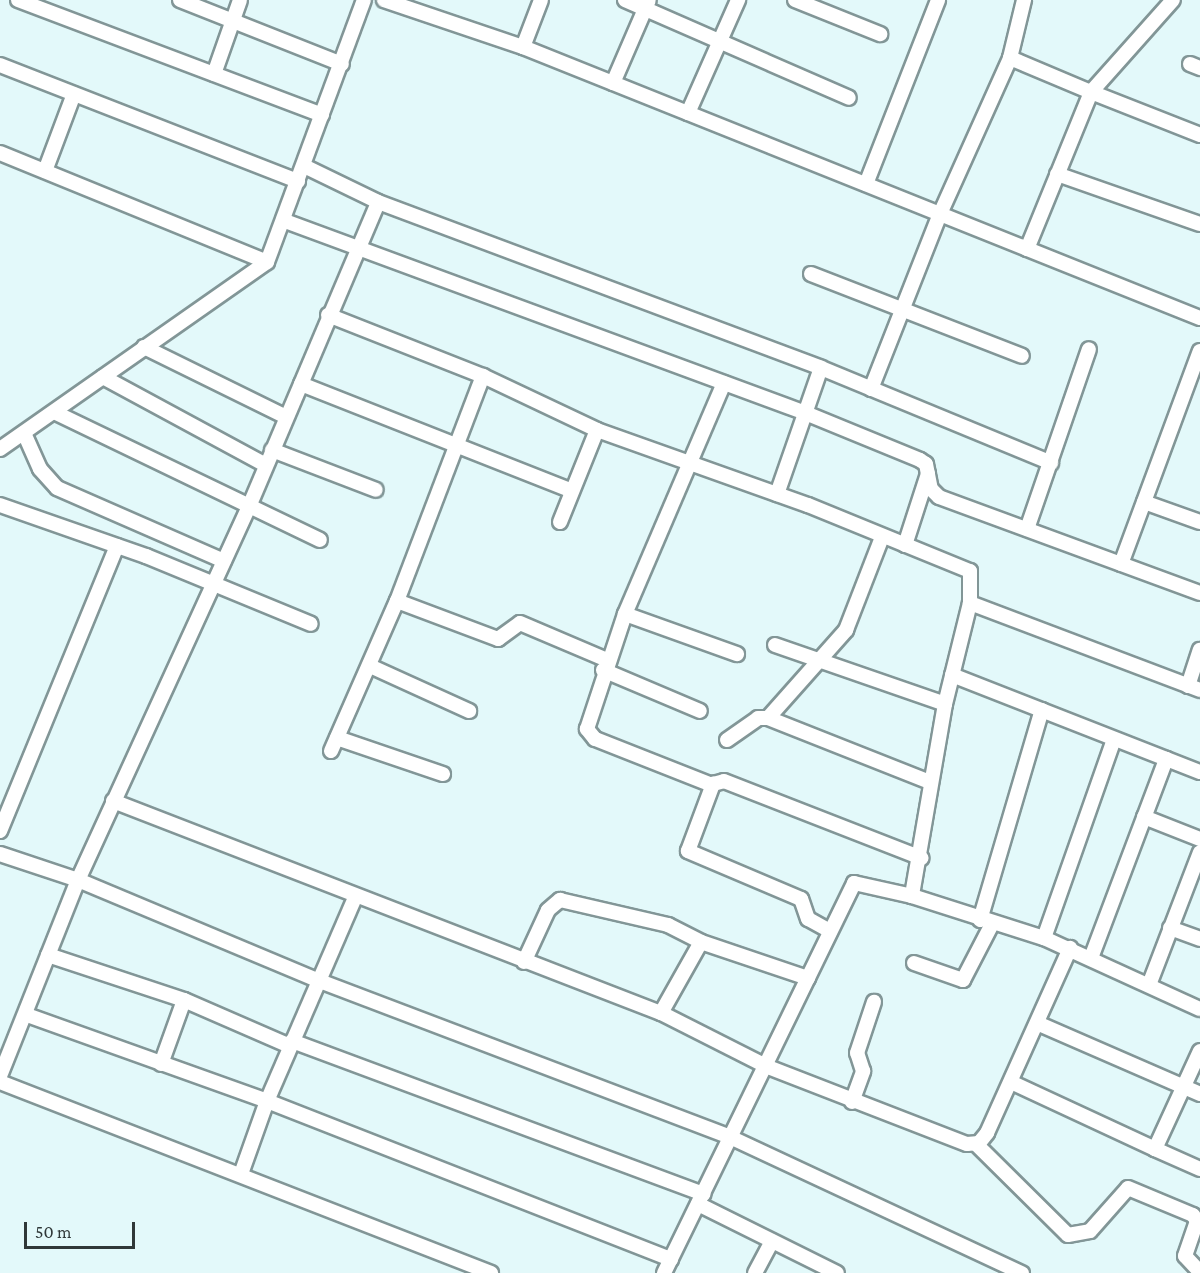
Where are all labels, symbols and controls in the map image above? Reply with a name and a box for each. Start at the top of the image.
scale bar [27,1210,138,1248]
text: 50 m [35,1222,72,1242]

